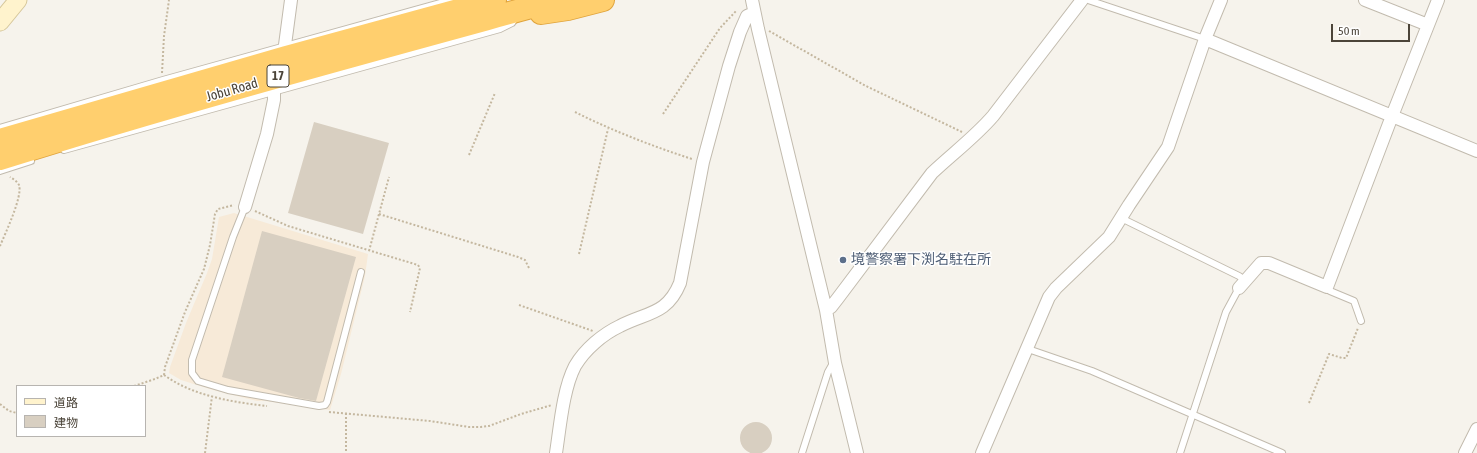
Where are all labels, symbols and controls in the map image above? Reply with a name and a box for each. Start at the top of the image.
scale bar [1333,16,1412,42]
text: 50 m [1338,24,1360,38]
road number: 17 [267,65,289,87]
street label: Jobu Road [204,75,260,105]
place label: 境警察署下渕名駐在所 [851,252,991,268]
marker: 境警察署下渕名駐在所 [838,255,848,265]
legend [16,385,146,437]
text: 道路 [54,396,78,410]
text: 建物 [54,416,78,430]

